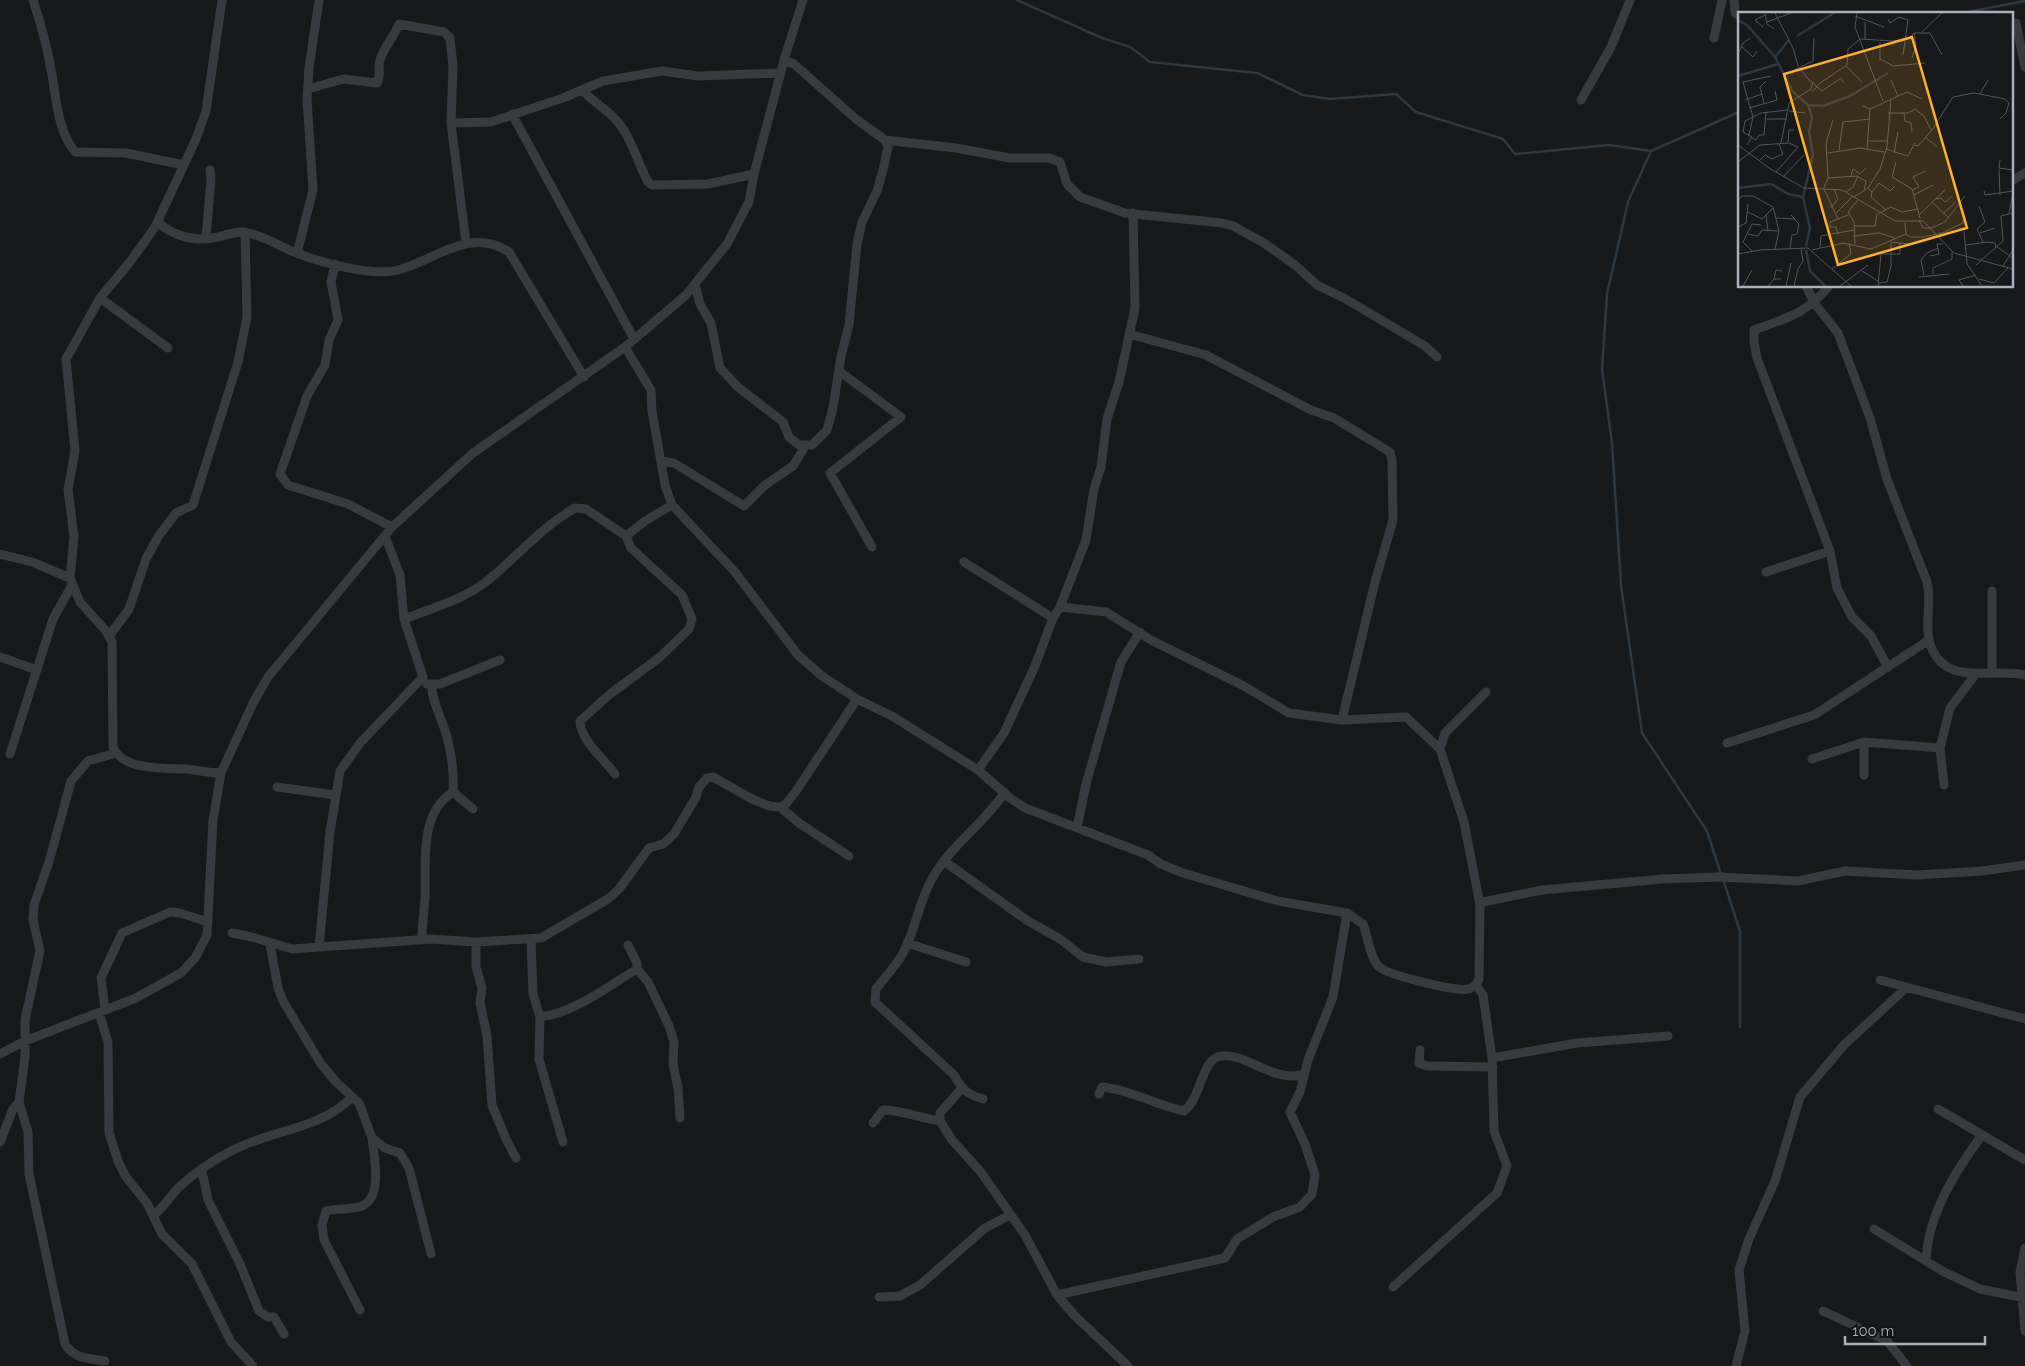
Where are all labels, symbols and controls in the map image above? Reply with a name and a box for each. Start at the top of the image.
inset map [1738,12,2012,288]
scale bar [1845,1314,1985,1346]
text: 100 m [1852,1322,1894,1340]

